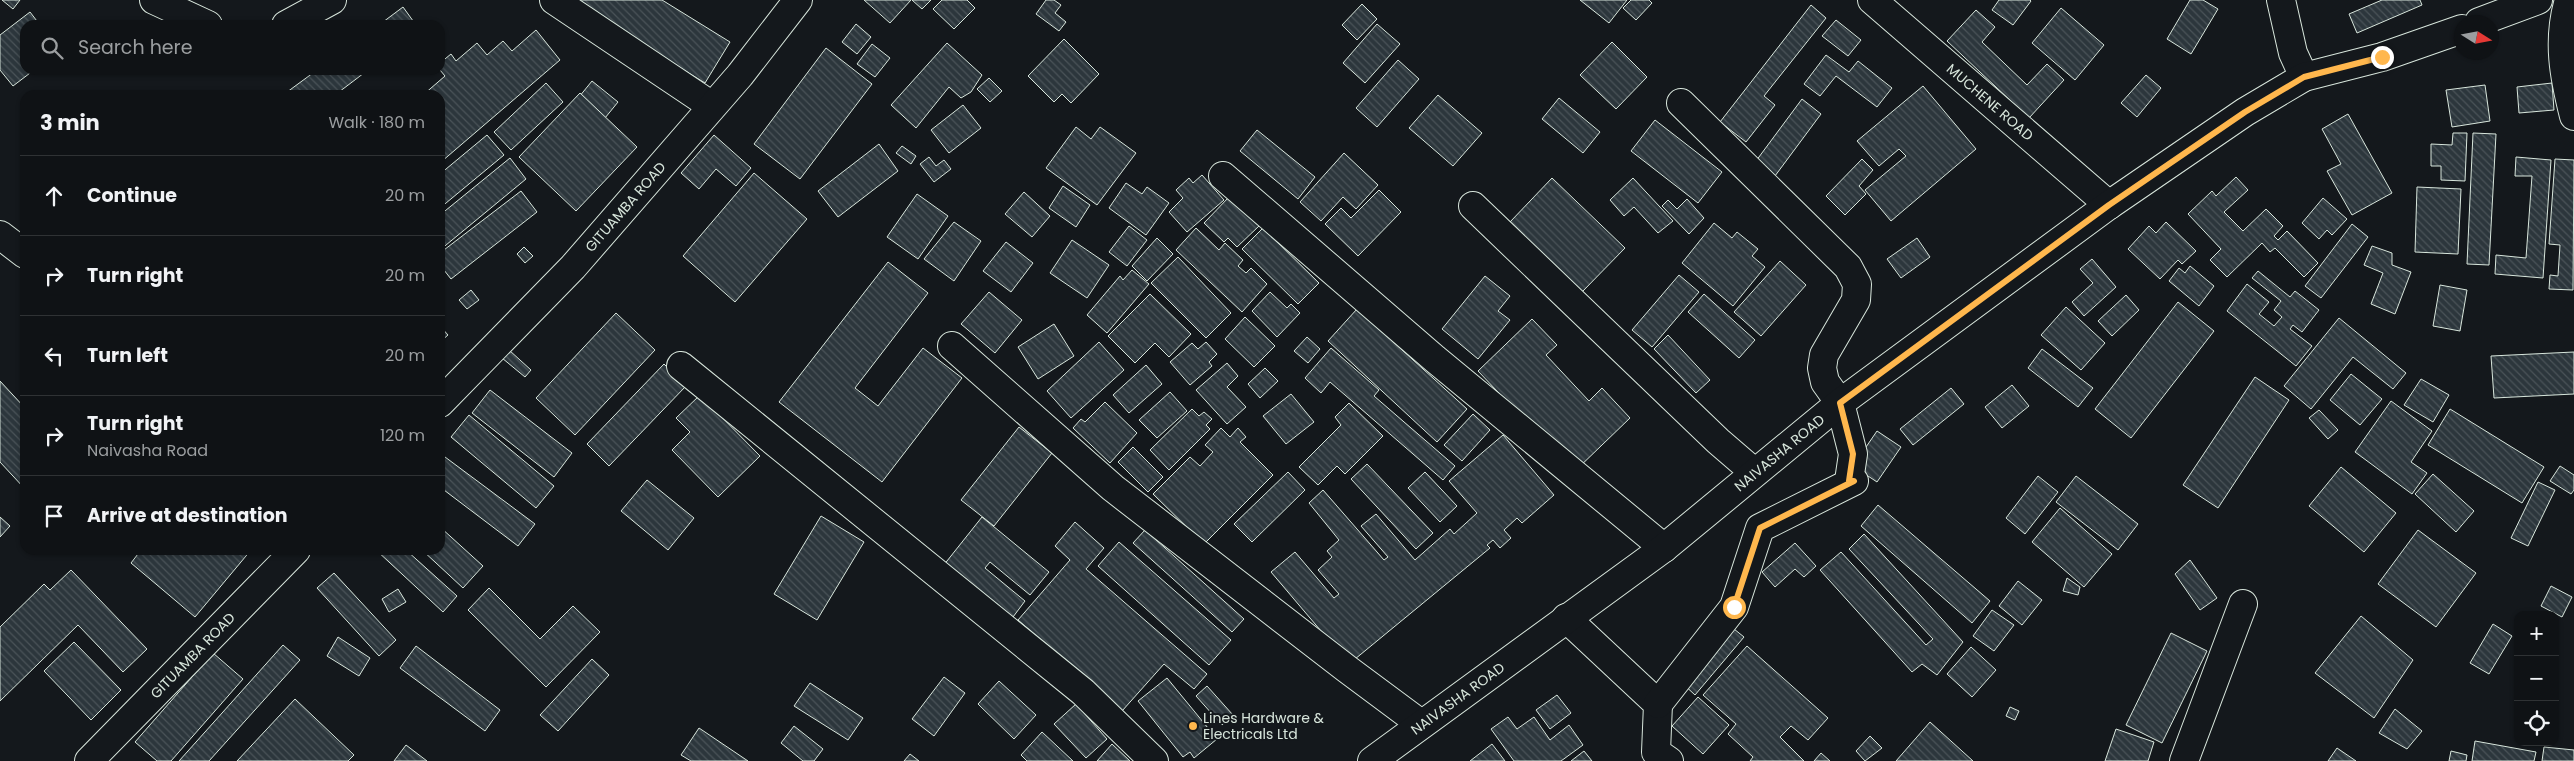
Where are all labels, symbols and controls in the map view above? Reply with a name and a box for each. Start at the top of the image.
north arrow [2454,15,2499,60]
search box [20,20,445,75]
icon: search [38,34,66,62]
text: Search here [78,34,192,61]
route end [2371,46,2394,69]
street label: MUCHENE ROAD [1942,59,2038,145]
text: 3 min [40,108,100,137]
text: Walk · 180 m [328,111,425,134]
street label: GITUAMBA ROAD [581,157,670,256]
icon: ahead [40,182,68,210]
text: Continue [87,182,177,209]
text: 20 m [385,184,425,207]
icon: right [40,262,68,290]
text: Turn right [87,262,183,289]
text: 20 m [385,264,425,287]
icon: left [40,342,68,370]
text: Turn left [87,342,168,369]
text: 20 m [385,344,425,367]
text: Turn right [87,410,183,437]
street label: NAIVASHA ROAD [1730,410,1829,496]
icon: right [40,422,68,450]
text: 120 m [380,424,425,447]
text: Naivasha Road [87,439,208,462]
icon: arrive [40,502,68,530]
text: Arrive at destination [87,502,288,529]
route start [1723,596,1746,619]
street label: GITUAMBA ROAD [146,608,240,703]
map controls [2514,611,2559,746]
button: + [2514,611,2559,656]
button: − [2514,656,2559,701]
street label: NAIVASHA ROAD [1407,658,1509,740]
button: locate [2514,701,2559,746]
place label: Lines Hardware & Electricals Ltd [1203,708,1325,744]
marker: Lines Hardware & Electricals Ltd [1187,720,1199,732]

